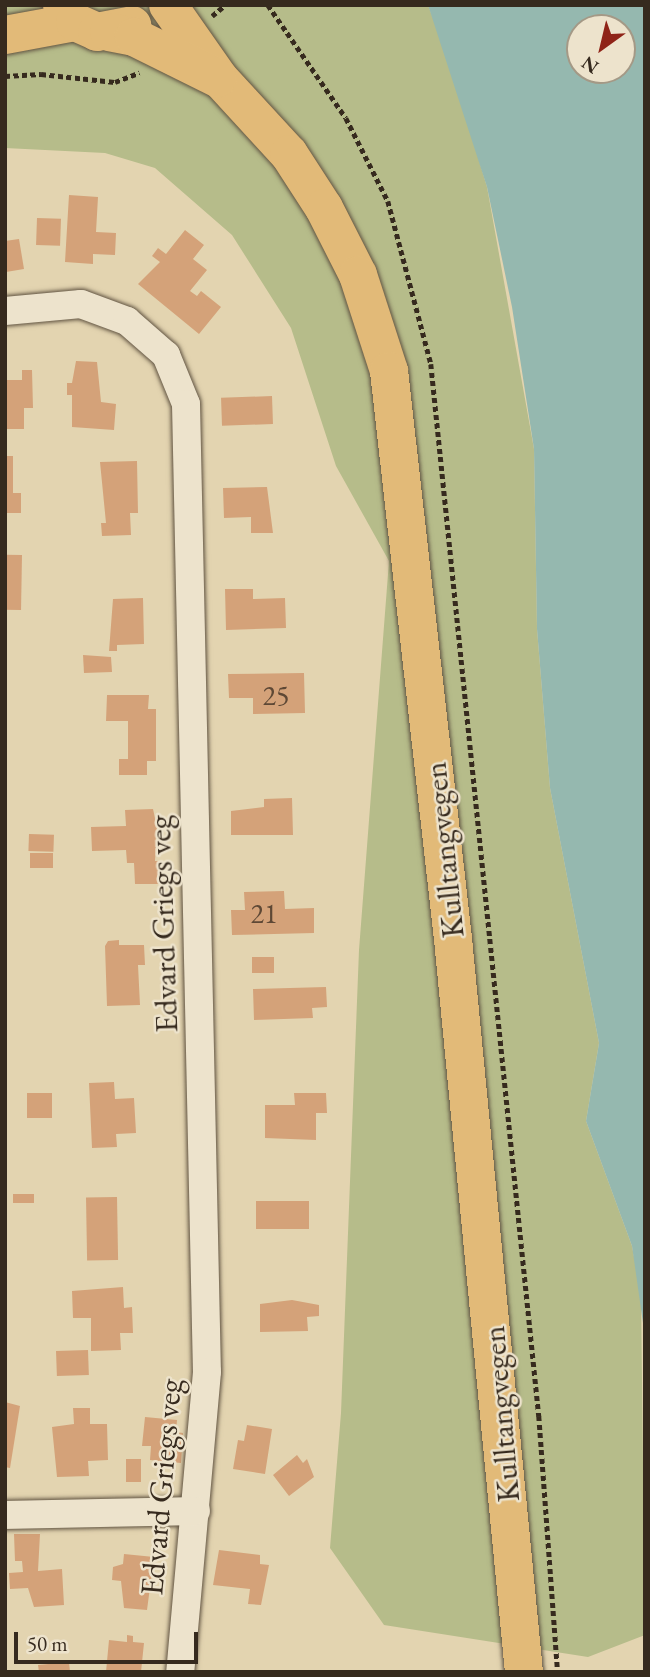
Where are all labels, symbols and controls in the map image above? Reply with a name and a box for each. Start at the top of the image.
north arrow [566,14,636,84]
text: N [577,51,603,80]
house number: 25 [263,678,289,712]
street label: Kulltangvegen [416,760,472,940]
street label: Edvard Griegs veg [140,815,186,1033]
house number: 21 [251,896,277,930]
street label: Kulltangvegen [474,1324,528,1504]
street label: Edvard Griegs veg [132,1377,190,1597]
scale bar [18,1618,201,1662]
text: 50 m [27,1630,68,1657]

